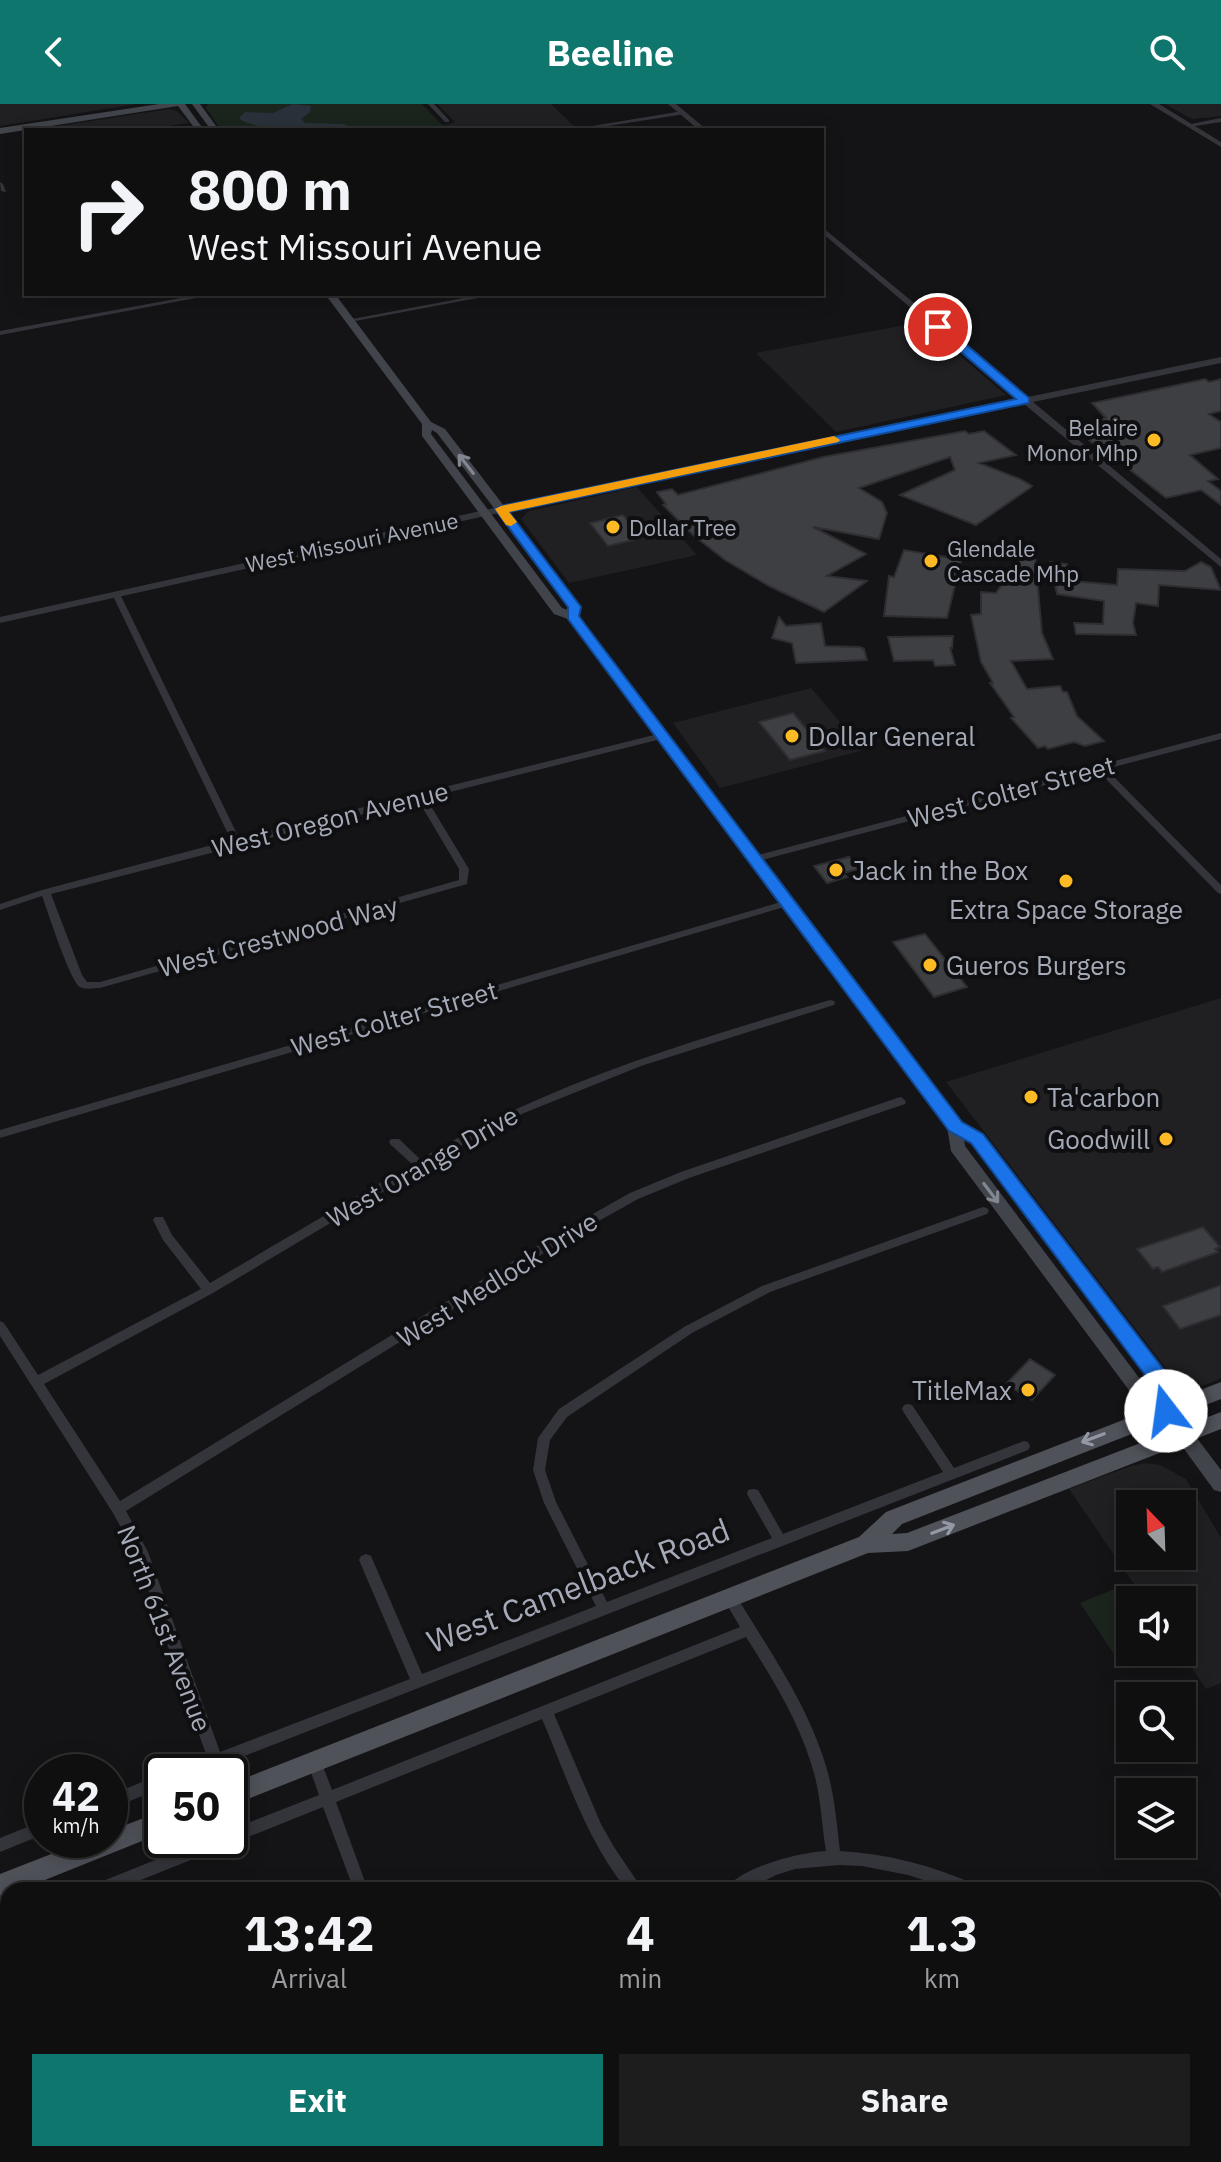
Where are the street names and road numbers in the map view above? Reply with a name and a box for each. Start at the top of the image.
street label: West Missouri Avenue [243,505,461,579]
street label: West Colter Street [904,747,1118,835]
street label: West Oregon Avenue [208,773,452,865]
street label: West Crestwood Way [155,888,401,984]
street label: West Colter Street [287,972,501,1064]
street label: West Orange Drive [320,1097,524,1235]
street label: West Medlock Drive [390,1204,604,1354]
street label: West Camelback Road [421,1508,735,1662]
street label: North 61st Avenue [110,1520,220,1736]

